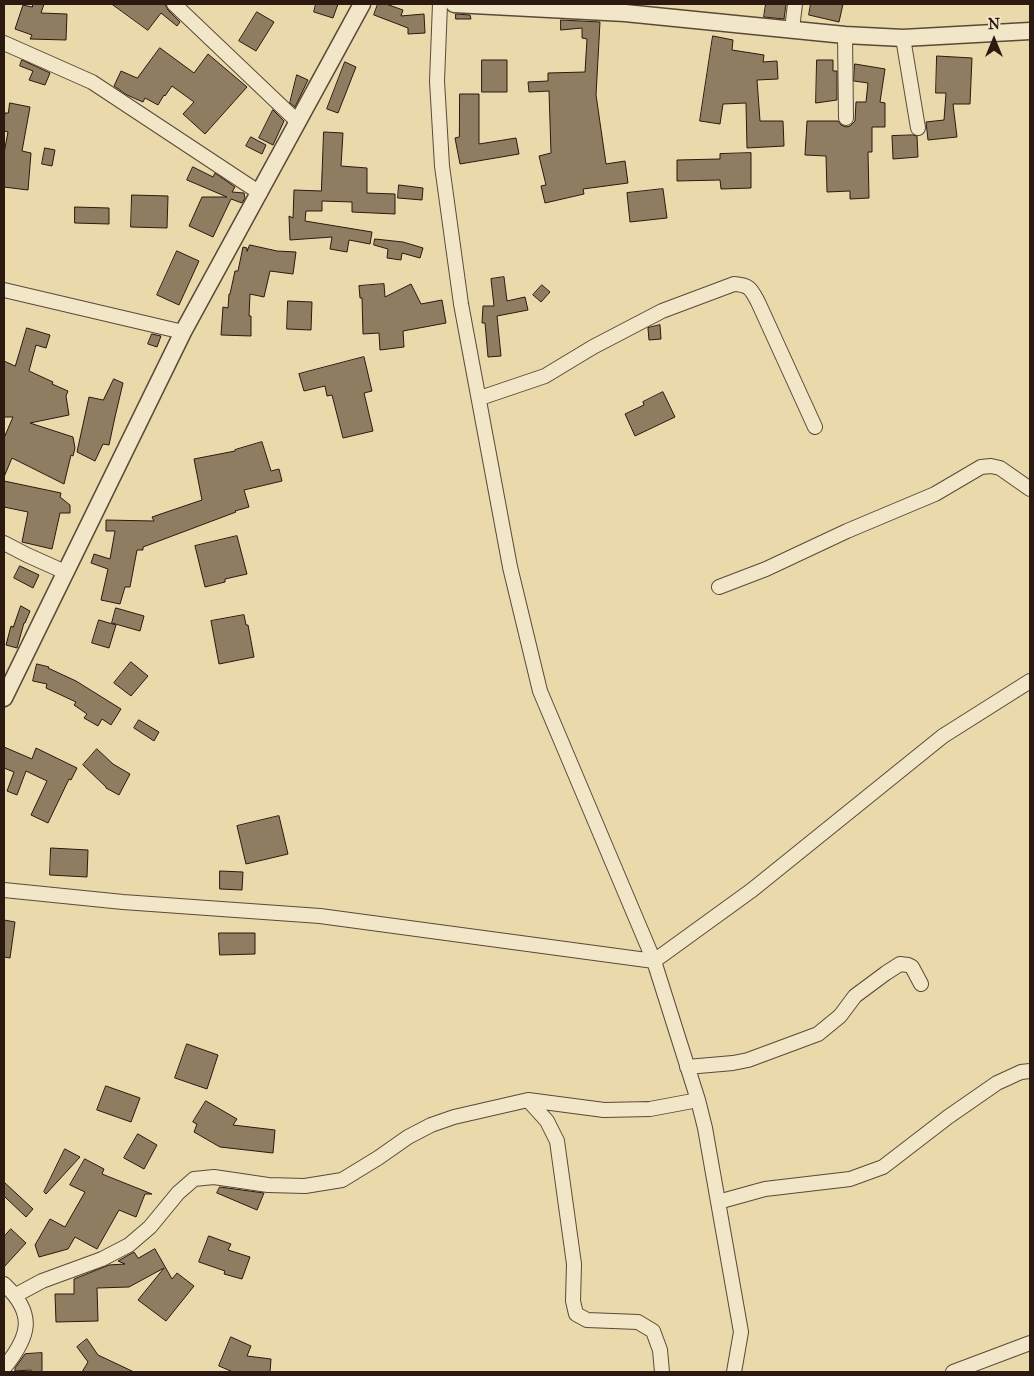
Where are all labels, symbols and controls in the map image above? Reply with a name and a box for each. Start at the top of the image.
north arrow [969,15,1019,65]
text: N [988,16,1000,33]

